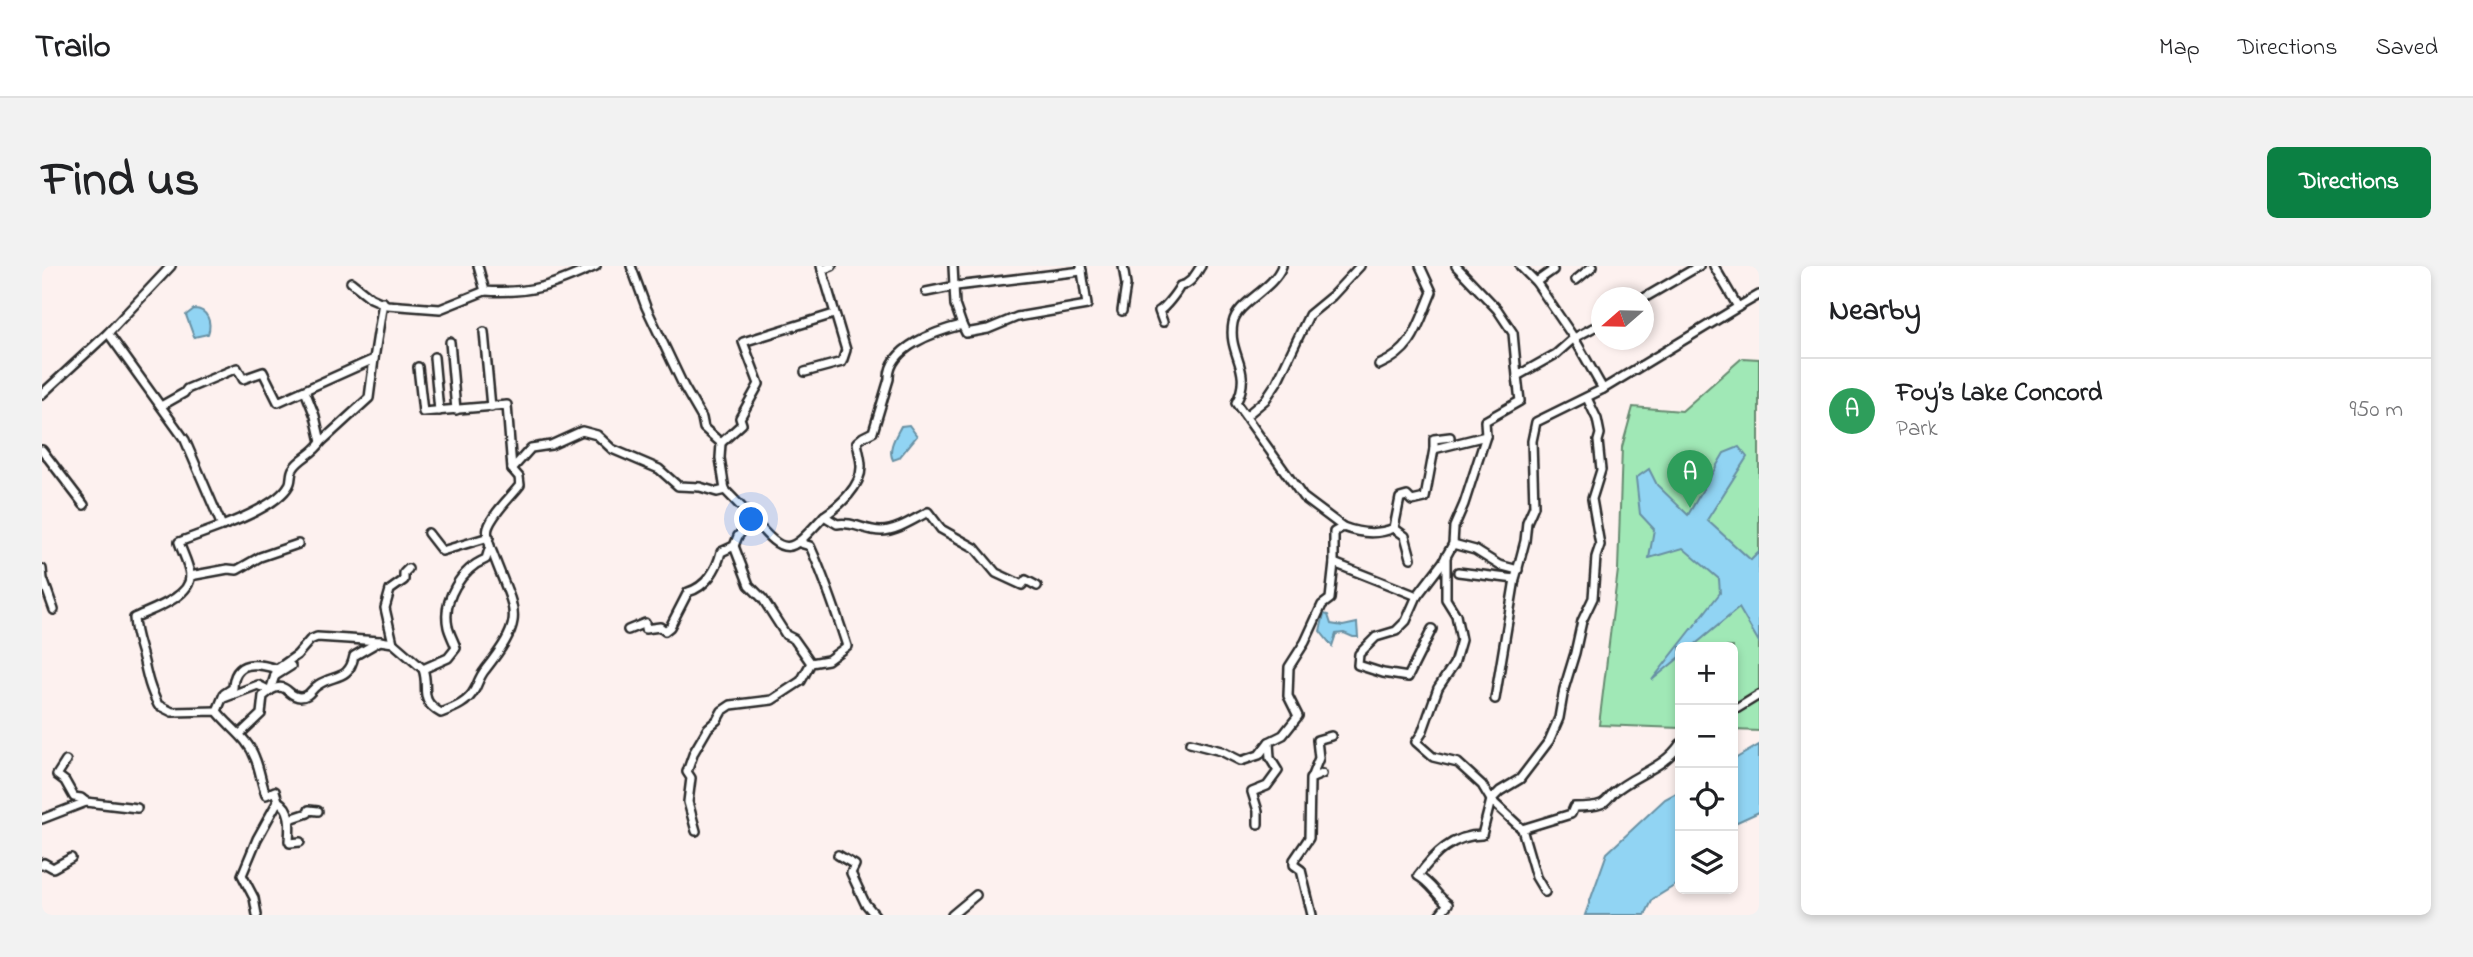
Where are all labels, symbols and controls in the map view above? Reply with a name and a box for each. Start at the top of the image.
text: Trailo [35,24,111,72]
text: Map [2159,31,2200,66]
text: Directions [2238,31,2337,66]
text: Saved [2375,31,2438,66]
text: Find us [42,146,199,218]
button: Directions [2267,147,2431,218]
north arrow [1591,287,1654,350]
text: Nearby [1829,290,1921,334]
text: Foy’s Lake Concord [1896,375,2102,413]
text: A [1845,394,1859,427]
text: 950 m [2349,394,2403,427]
text: Park [1896,413,1938,446]
pin: A [1667,450,1713,508]
your location [734,502,768,536]
map controls [1675,642,1738,894]
button: + [1675,642,1738,705]
button: − [1675,705,1738,768]
button: locate [1675,768,1738,831]
button: layers [1675,831,1738,894]

